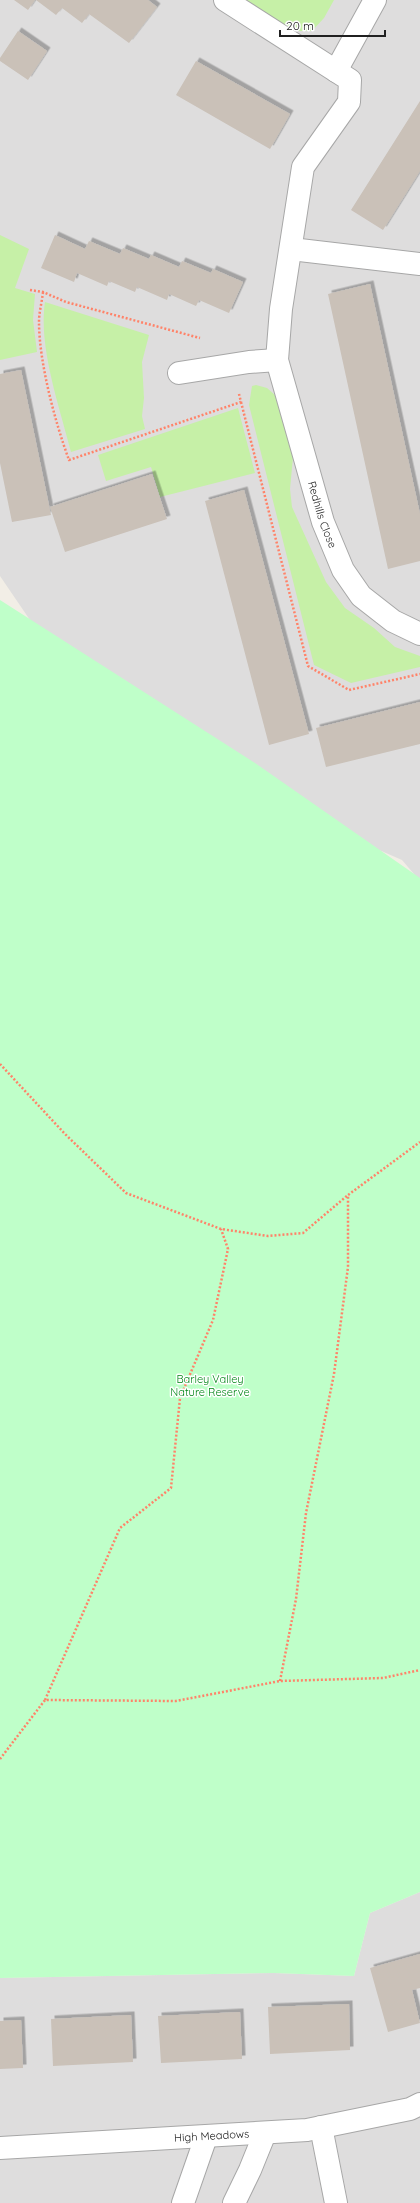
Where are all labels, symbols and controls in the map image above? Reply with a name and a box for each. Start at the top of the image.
scale bar [280,12,385,38]
text: 20 m [286,18,314,33]
street label: Redhills Close [305,480,340,550]
park label: Barley Valley Nature Reserve [170,1372,250,1399]
street label: High Meadows [174,2126,250,2145]

